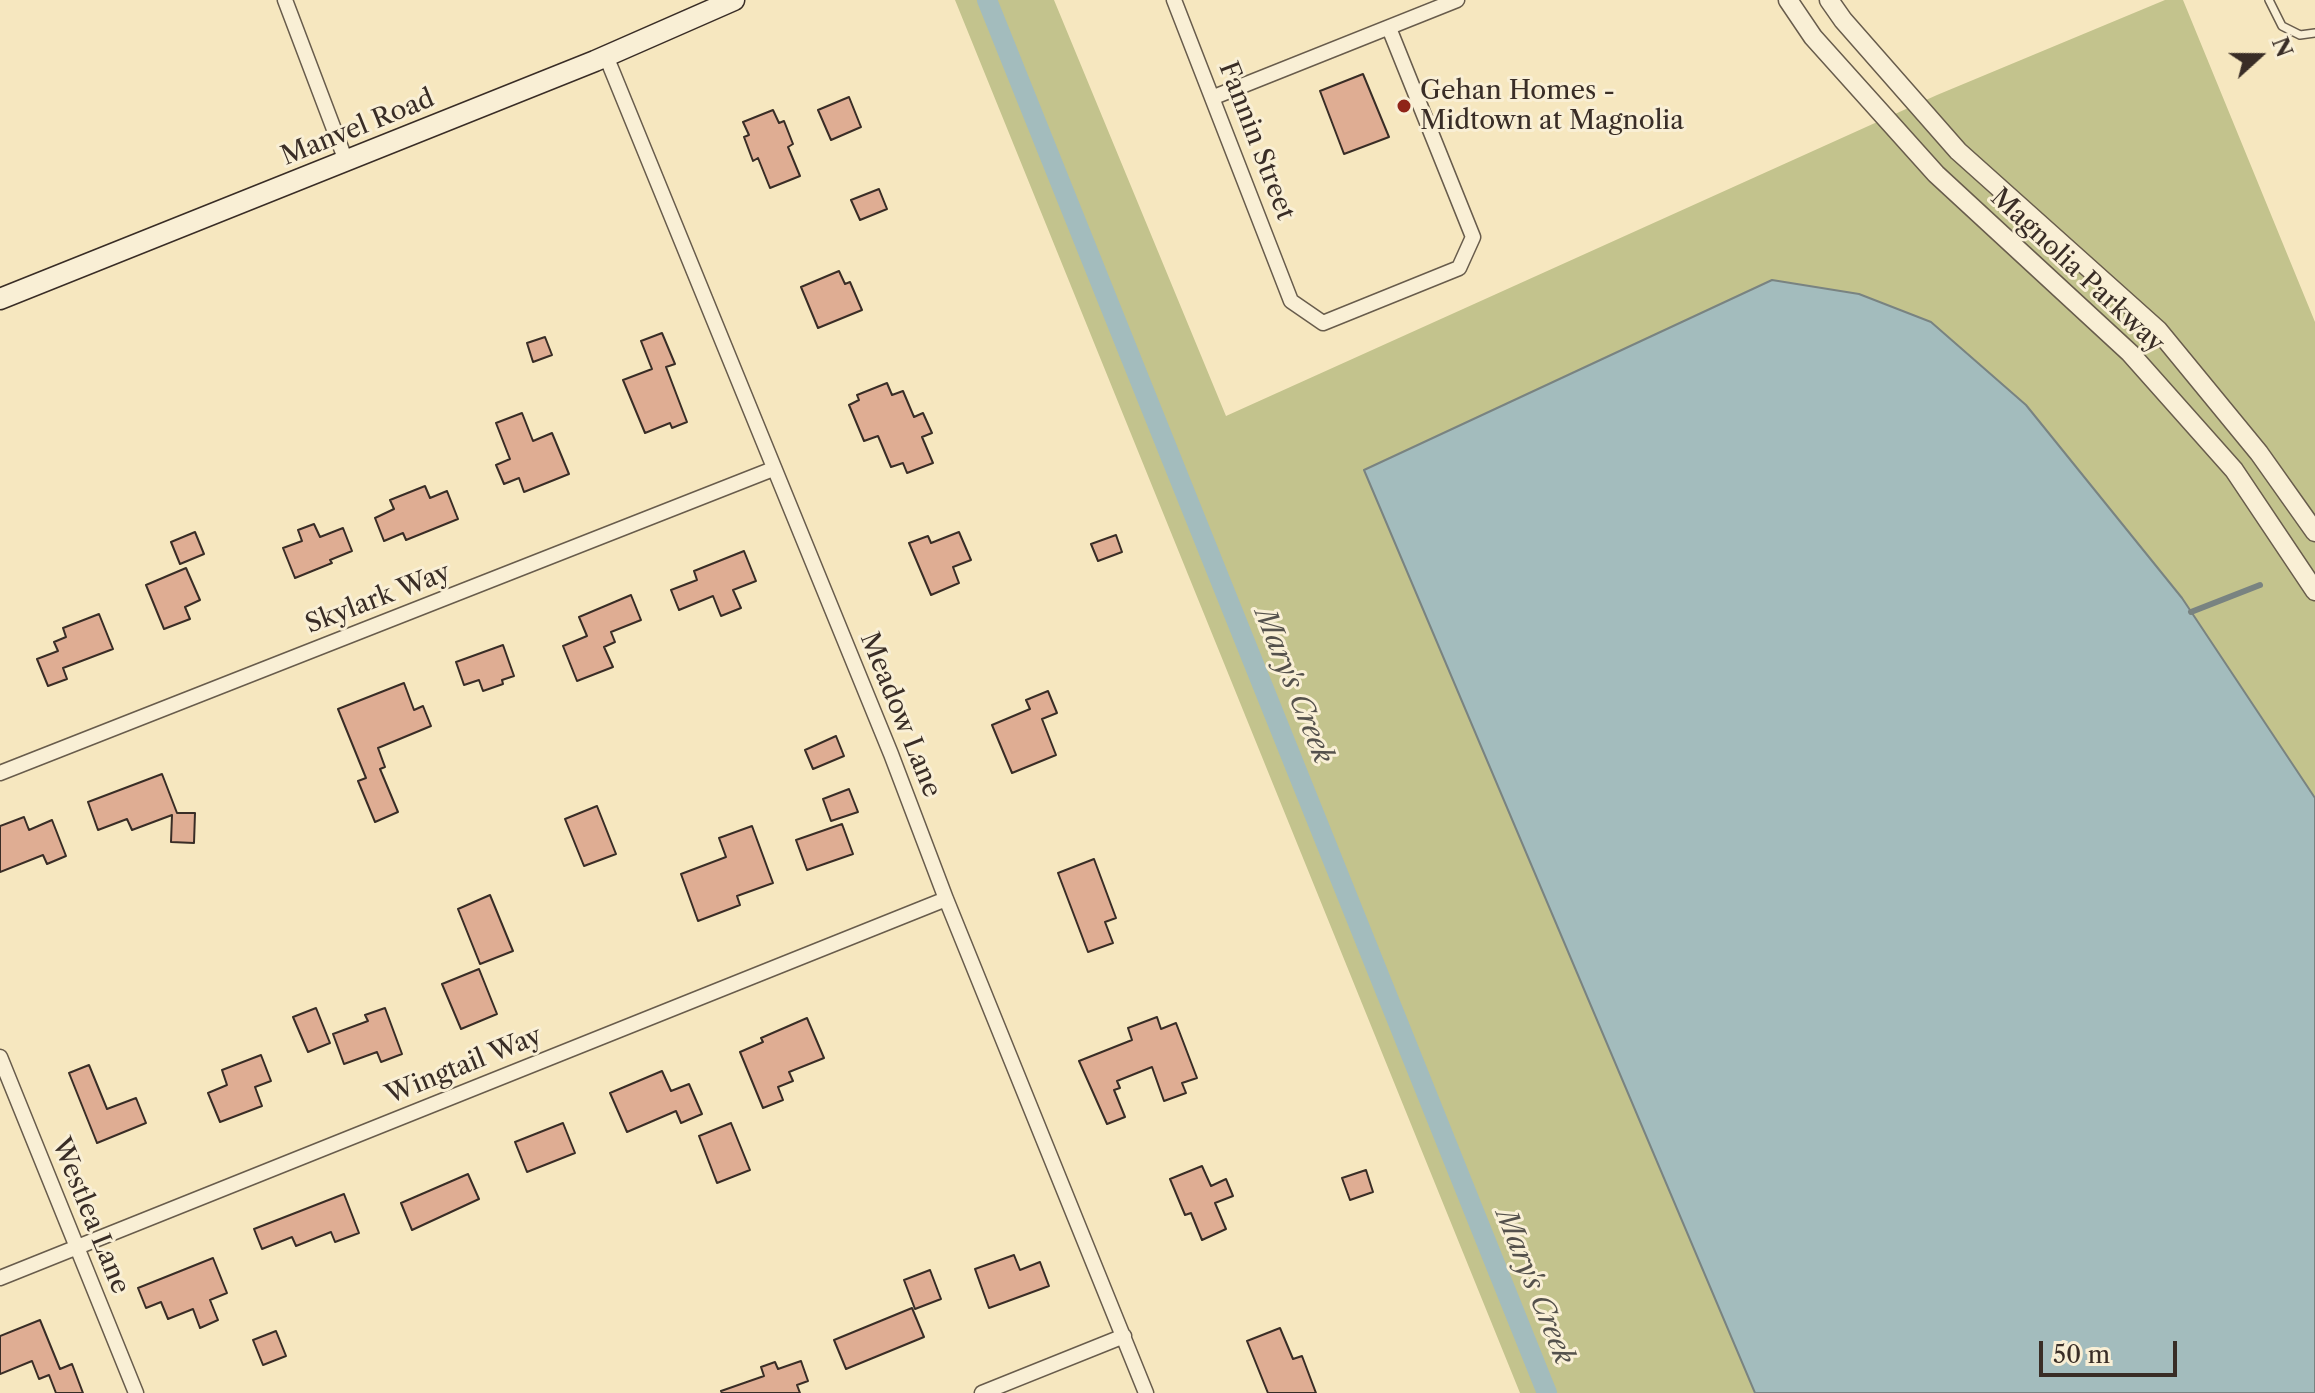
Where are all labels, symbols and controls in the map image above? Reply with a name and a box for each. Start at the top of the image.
north arrow [2219,16,2299,96]
text: N [2266,33,2298,61]
street label: Fannin Street [1212,57,1300,225]
place label: Gehan Homes - Midtown at Magnolia [1420,75,1684,136]
street label: Manvel Road [277,83,439,173]
marker: Gehan Homes - Midtown at Magnolia [1395,97,1413,115]
street label: Magnolia Parkway [1984,182,2170,360]
street label: Skylark Way [301,557,455,641]
water label: Mary's Creek [1247,603,1339,769]
street label: Meadow Lane [853,628,947,802]
street label: Wingtail Way [381,1021,547,1111]
street label: Westlea Lane [45,1133,135,1299]
water label: Mary's Creek [1488,1204,1580,1370]
scale bar [2043,1325,2181,1375]
text: 50 m [2053,1340,2110,1369]

